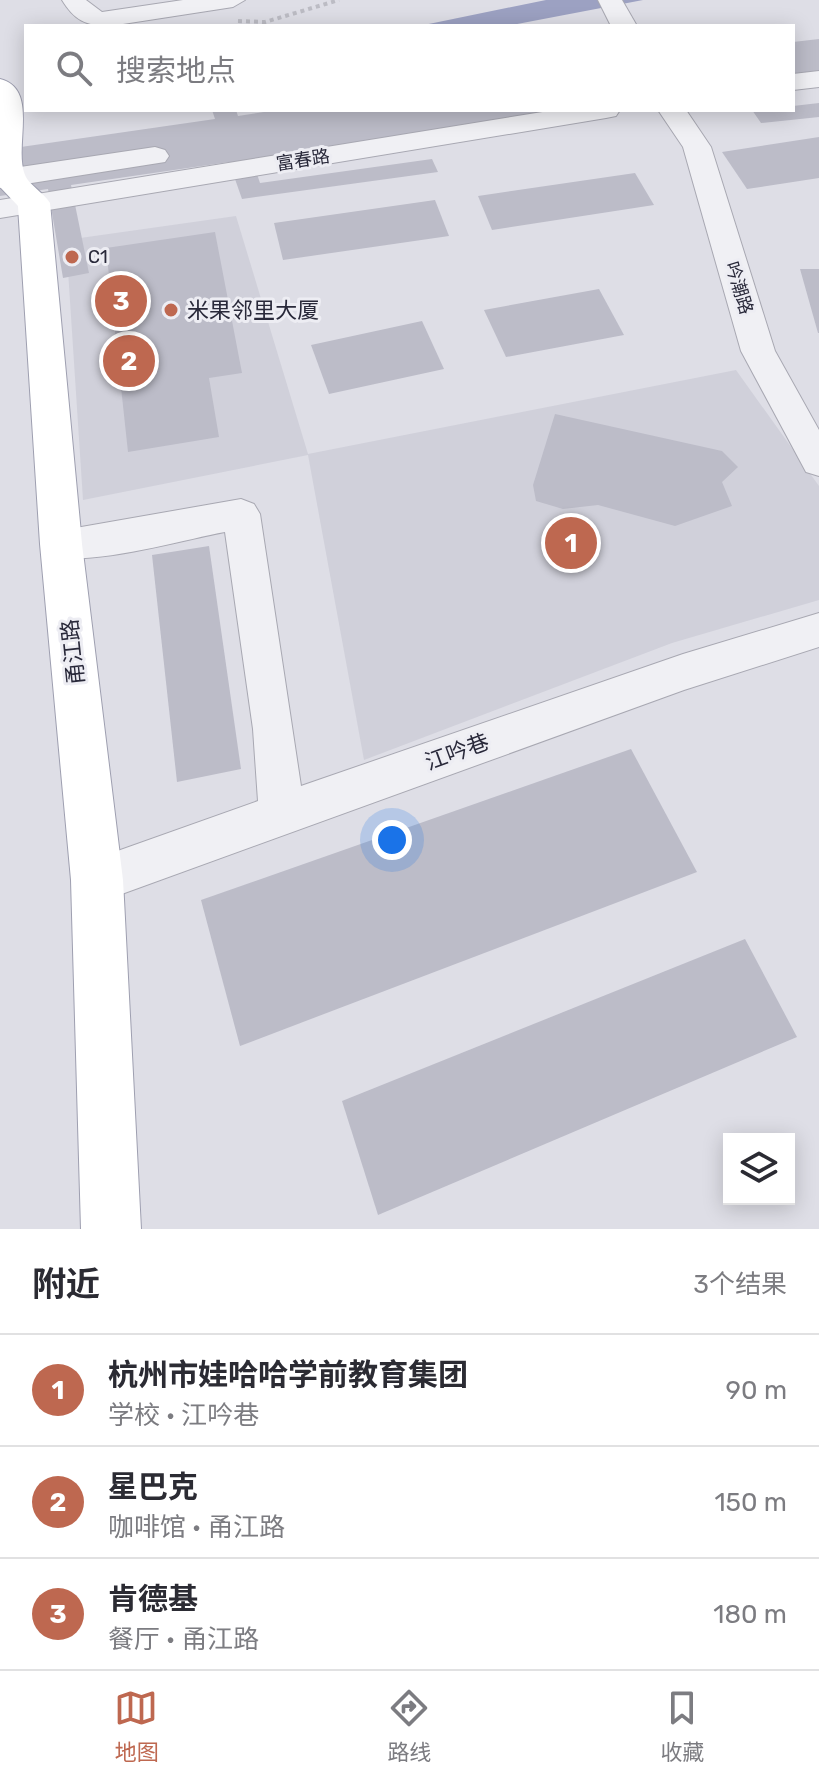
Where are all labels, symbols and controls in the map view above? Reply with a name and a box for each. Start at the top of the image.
search box [24,24,795,112]
icon: search [52,46,96,90]
text: 搜索地点 [116,53,236,89]
street label: 富春路 [275,145,331,175]
place label: C1 [88,246,108,268]
marker: C1 [63,248,81,266]
street label: 吟潮路 [721,259,757,317]
pin: 3 [95,271,147,331]
place label: 米果邻里大厦 [187,297,319,324]
marker: 米果邻里大厦 [162,301,180,319]
pin: 2 [103,331,155,391]
pin: 1 [545,513,597,573]
street label: 甬江路 [56,618,90,686]
street label: 江吟巷 [421,728,493,776]
your location [372,820,412,860]
map controls [723,1133,795,1205]
button: layers [723,1133,795,1205]
text: 附近 [32,1264,100,1305]
text: 3个结果 [693,1269,787,1300]
text: 杭州市娃哈哈学前教育集团 [108,1357,468,1393]
text: 1 [52,1375,64,1406]
text: 90 m [726,1375,787,1406]
text: 学校 · 江吟巷 [108,1400,259,1431]
text: 星巴克 [108,1469,198,1505]
text: 2 [50,1487,66,1518]
text: 150 m [714,1487,787,1518]
text: 咖啡馆 · 甬江路 [108,1512,285,1543]
text: 肯德基 [108,1581,198,1617]
text: 3 [49,1599,67,1630]
text: 180 m [713,1599,787,1630]
text: 餐厅 · 甬江路 [108,1624,259,1655]
tab: 地图 [114,1686,159,1766]
tab: 路线 [387,1686,432,1766]
tab: 收藏 [660,1686,705,1766]

